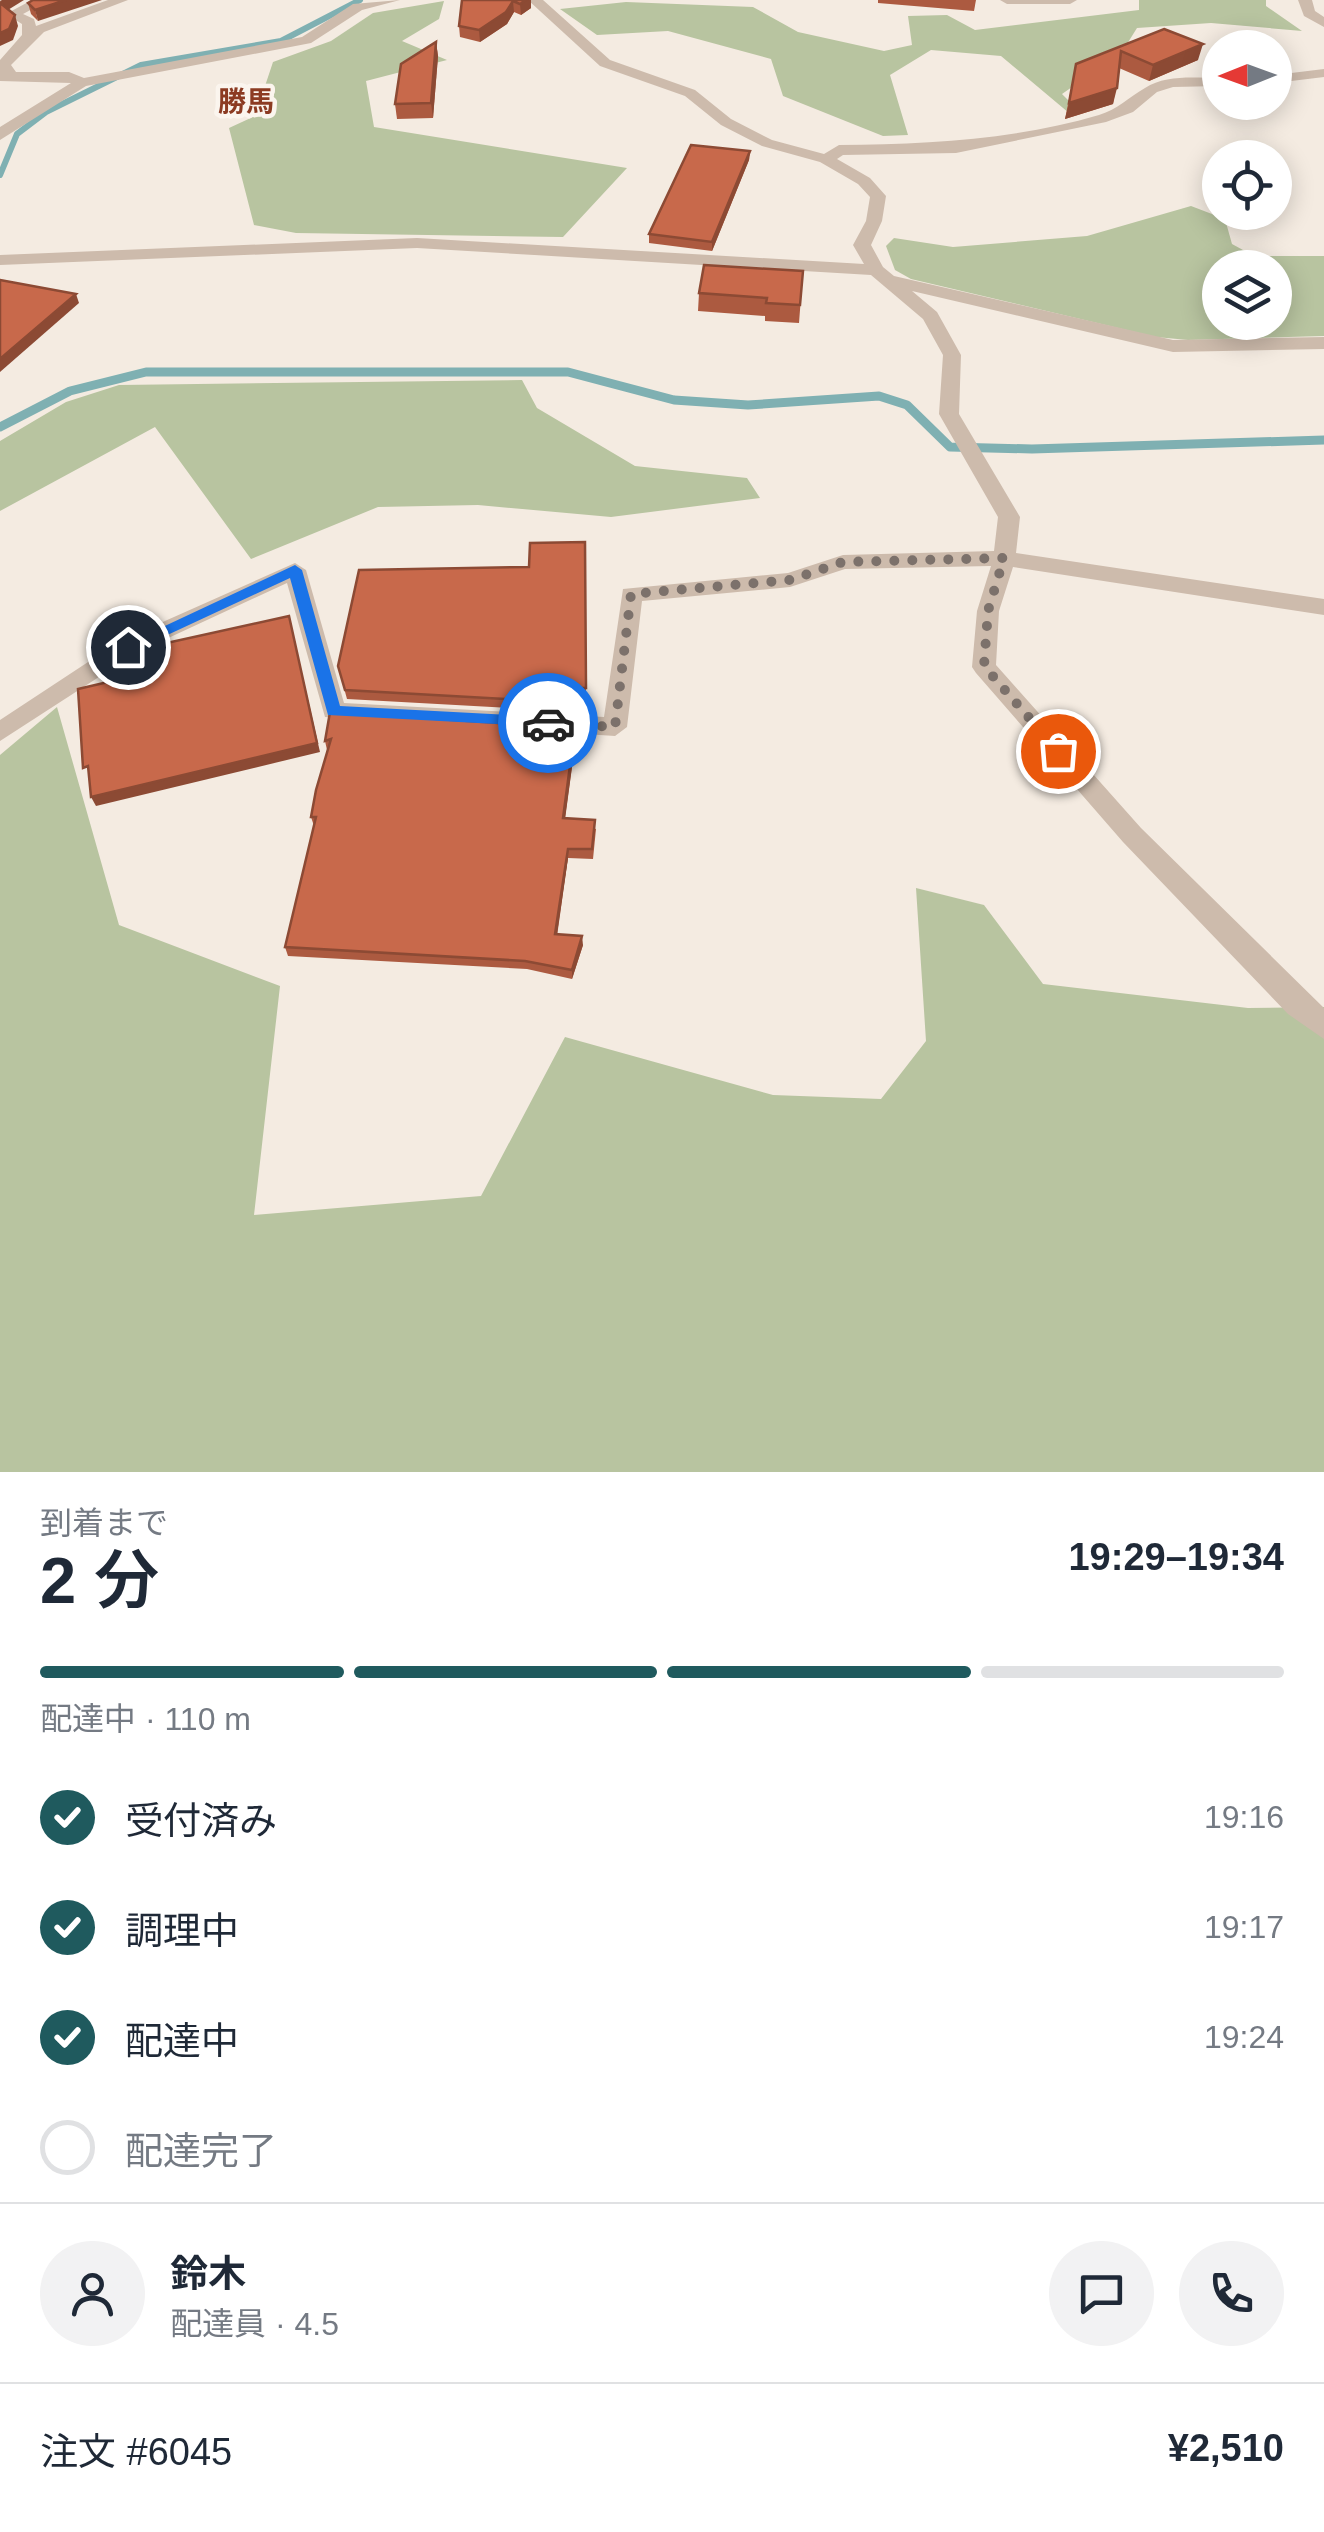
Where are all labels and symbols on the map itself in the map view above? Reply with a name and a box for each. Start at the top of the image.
north arrow [1202,30,1292,120]
district label: 勝馬 [218,86,274,117]
pin [86,605,171,690]
courier [498,673,598,773]
pin [1016,709,1101,794]

